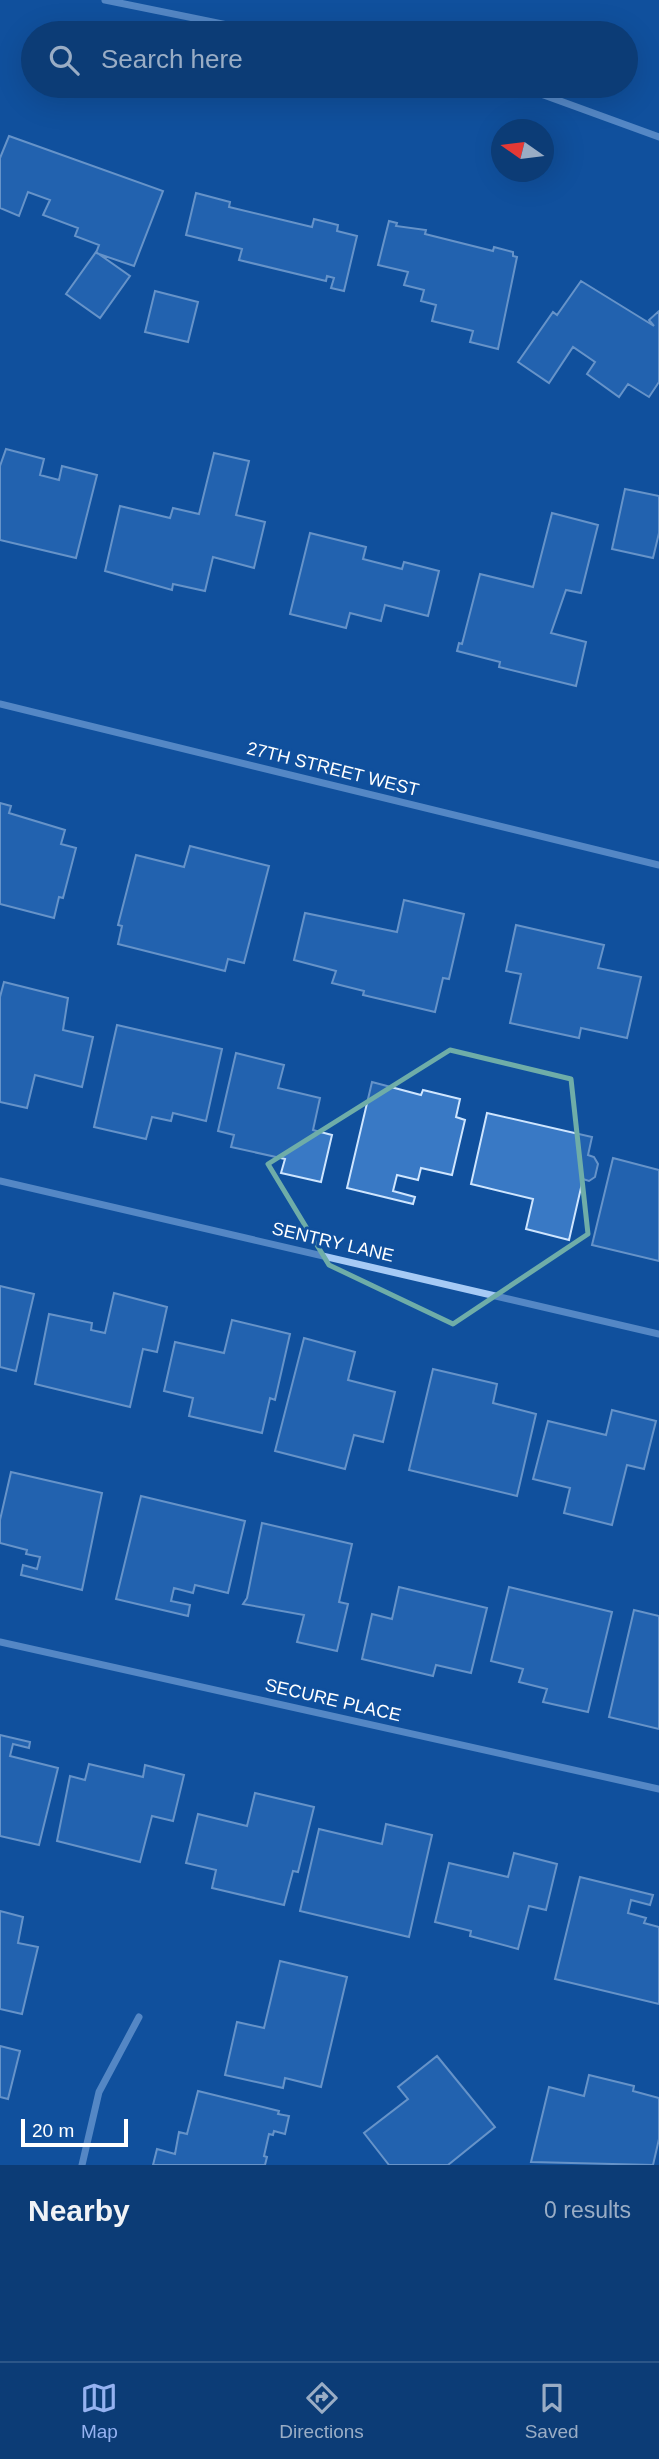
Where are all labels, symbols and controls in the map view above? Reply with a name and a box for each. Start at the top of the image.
search box [21,21,638,98]
icon: search [45,41,83,79]
text: Search here [101,44,243,74]
north arrow [491,119,554,182]
street label: 27TH STREET WEST [245,738,421,800]
street label: SENTRY LANE [270,1218,396,1266]
street label: SECURE PLACE [263,1675,403,1725]
scale bar [21,2116,128,2148]
text: 20 m [32,2120,74,2141]
text: Nearby [28,2194,130,2227]
text: 0 results [544,2197,631,2223]
tab: Map [80,2379,118,2443]
tab: Directions [279,2379,364,2443]
tab: Saved [525,2379,579,2443]

